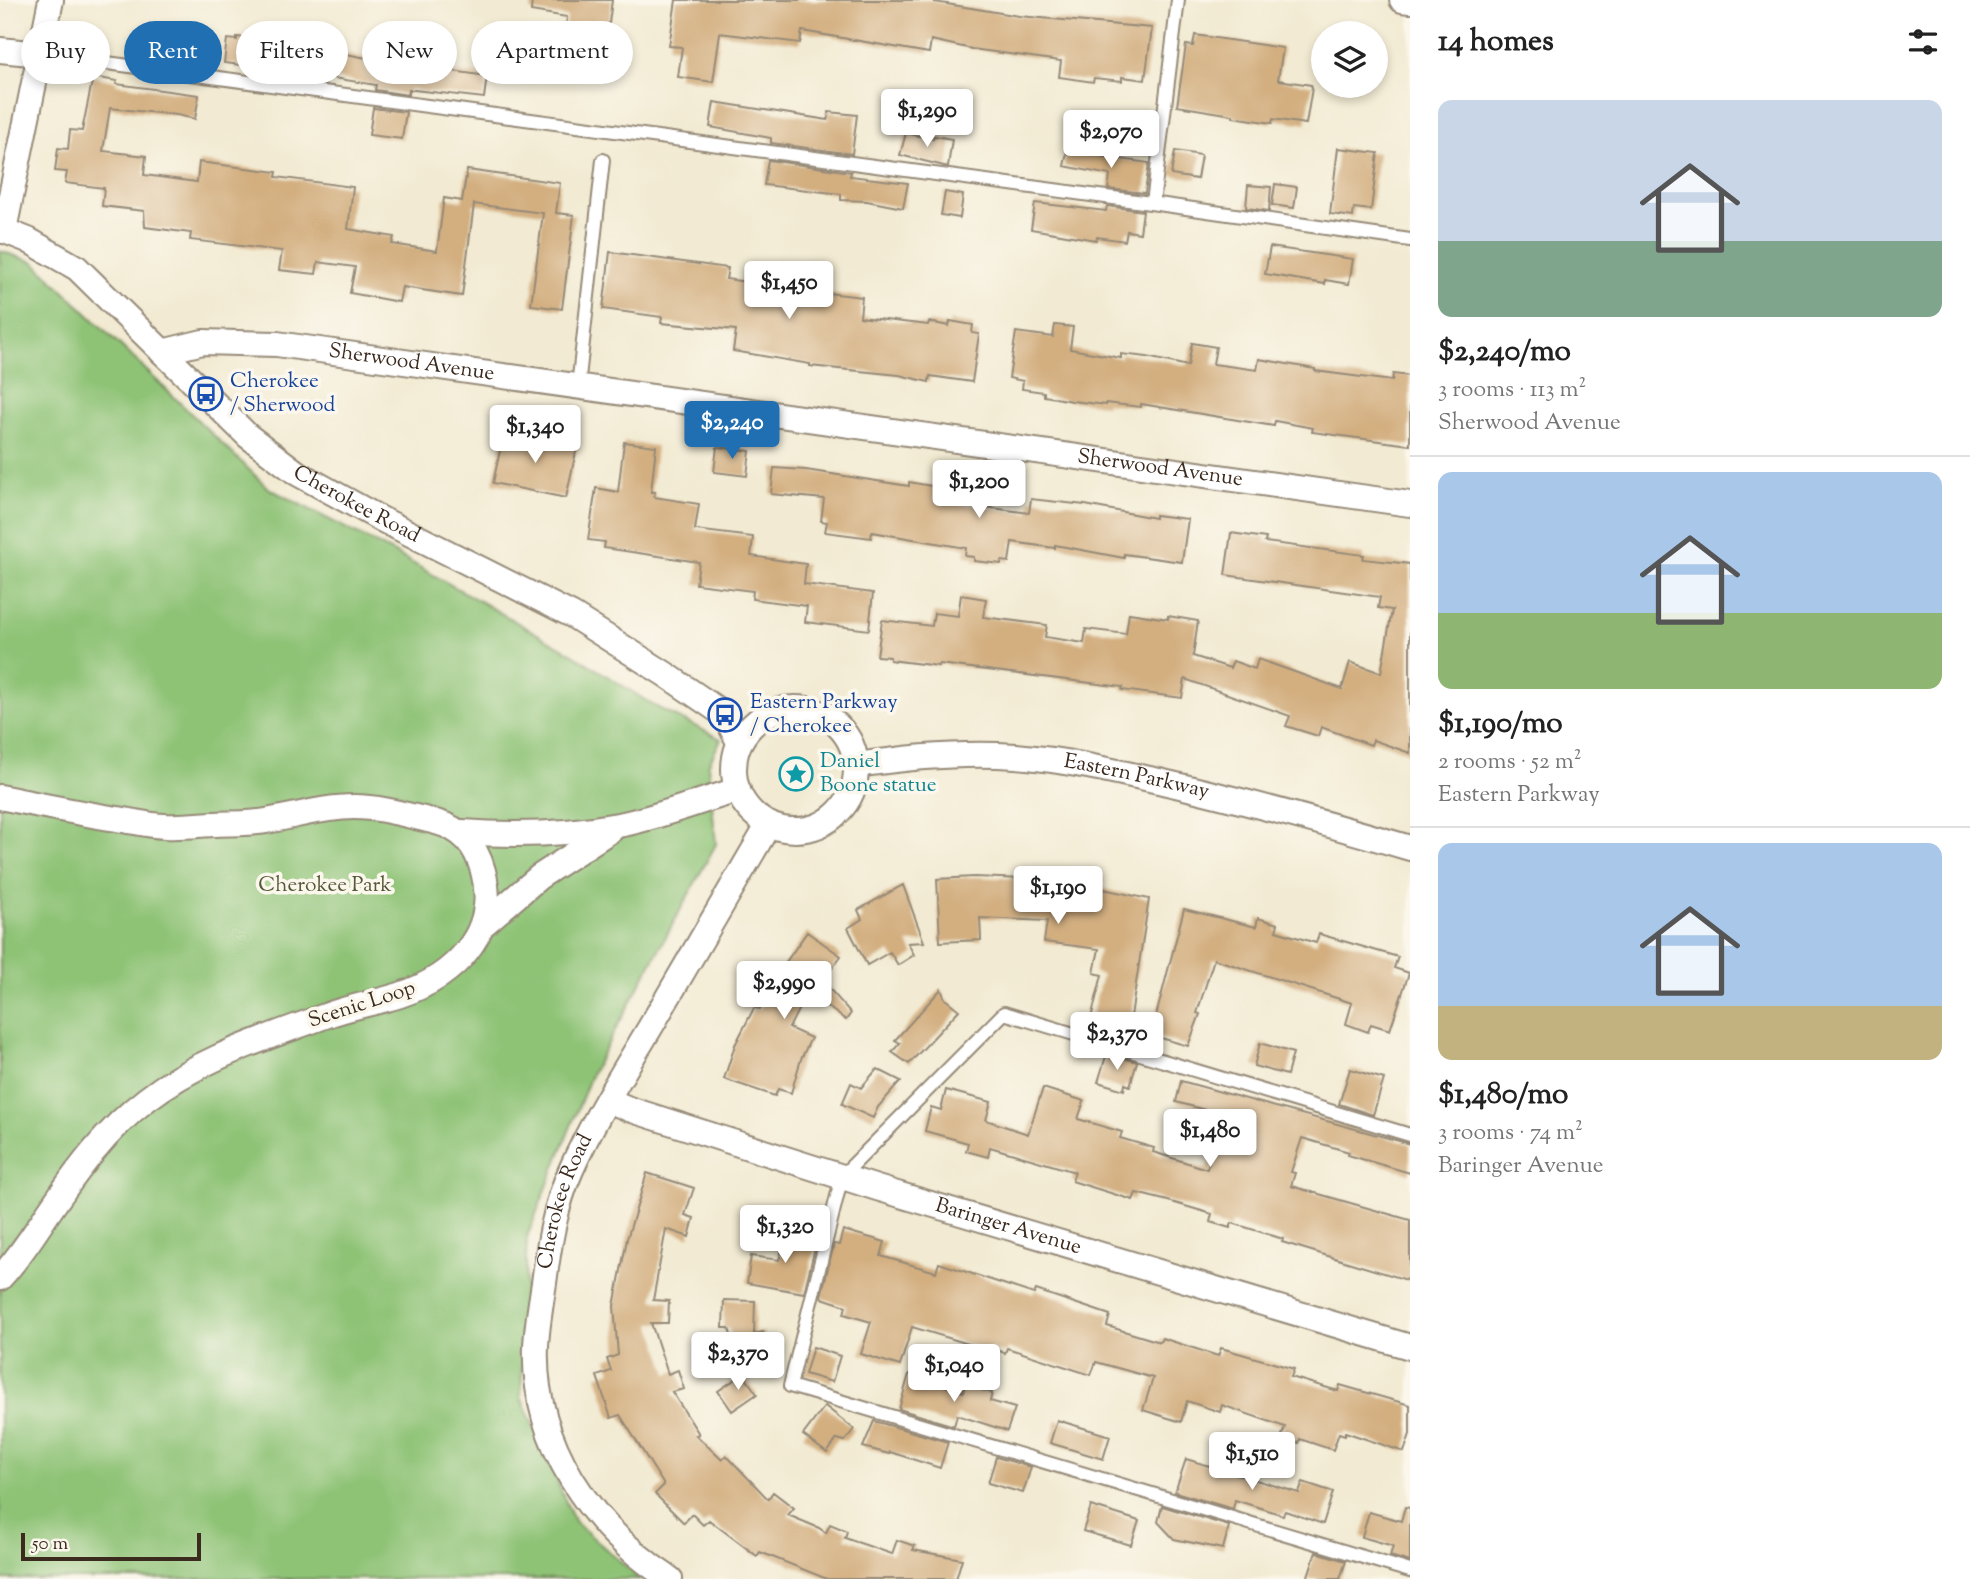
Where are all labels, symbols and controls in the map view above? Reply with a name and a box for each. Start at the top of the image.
chip: Buy [21,21,110,84]
chip: Rent [124,21,222,84]
chip: Filters [236,21,348,84]
chip: New [362,21,457,84]
chip: Apartment [471,21,633,84]
map controls [1311,21,1388,98]
button: layers [1311,21,1388,98]
text: 14 homes [1438,21,1554,64]
icon: filters [1904,23,1942,61]
pin: $1,290 [870,90,984,149]
text: $1,290 [897,95,957,128]
pin: $2,070 [1054,110,1168,170]
text: $2,070 [1079,116,1143,149]
icon: home [1627,145,1753,271]
pin: $1,450 [732,262,846,321]
text: $1,450 [760,267,818,300]
text: $2,240/mo [1438,331,1571,374]
street label: Sherwood Avenue [327,336,496,390]
place label: Cherokee / Sherwood [230,367,336,421]
text: 3 rooms · 113 m² [1438,374,1586,407]
bus stop icon: Cherokee / Sherwood [187,375,225,413]
pin: $2,240 [675,402,789,461]
pin: $1,340 [478,406,592,465]
text: $2,240 [700,407,764,440]
text: Sherwood Avenue [1438,407,1621,440]
text: $1,340 [506,411,564,444]
street label: Sherwood Avenue [1075,442,1245,495]
street label: Cherokee Road [287,458,425,551]
pin: $1,200 [922,461,1036,520]
text: $1,200 [949,466,1009,499]
icon: home [1627,517,1753,643]
place label: Eastern Parkway / Cherokee [750,688,898,742]
bus stop icon: Eastern Parkway / Cherokee [706,696,744,734]
text: $1,190/mo [1438,703,1563,746]
text: 2 rooms · 52 m² [1438,746,1581,779]
place label: Daniel Boone statue [820,747,937,801]
street label: Eastern Parkway [1062,747,1213,808]
place icon: Daniel Boone statue [777,755,815,793]
text: Eastern Parkway [1438,779,1600,812]
pin: $1,190 [1001,866,1115,926]
park label: Cherokee Park [258,871,392,901]
text: $1,190 [1030,872,1086,905]
icon: home [1627,888,1753,1014]
pin: $2,990 [727,962,841,1021]
text: $2,990 [753,967,815,1000]
street label: Scenic Loop [305,974,419,1036]
pin: $2,370 [1060,1012,1174,1072]
text: $2,370 [1086,1018,1148,1051]
text: $1,480/mo [1438,1074,1568,1117]
pin: $1,480 [1153,1110,1267,1169]
text: $1,480 [1179,1115,1241,1148]
text: 3 rooms · 74 m² [1438,1117,1583,1150]
street label: Cherokee Road [531,1129,601,1271]
text: Baringer Avenue [1438,1150,1604,1183]
street label: Baringer Avenue [931,1191,1085,1263]
pin: $1,320 [728,1206,842,1265]
text: $1,320 [756,1211,814,1244]
pin: $2,370 [681,1332,795,1392]
text: $2,370 [707,1338,769,1371]
pin: $1,040 [897,1344,1011,1404]
text: $1,040 [924,1350,984,1383]
pin: $1,510 [1195,1432,1309,1492]
text: $1,510 [1225,1438,1279,1471]
scale bar [21,1530,201,1562]
text: 50 m [32,1531,68,1558]

